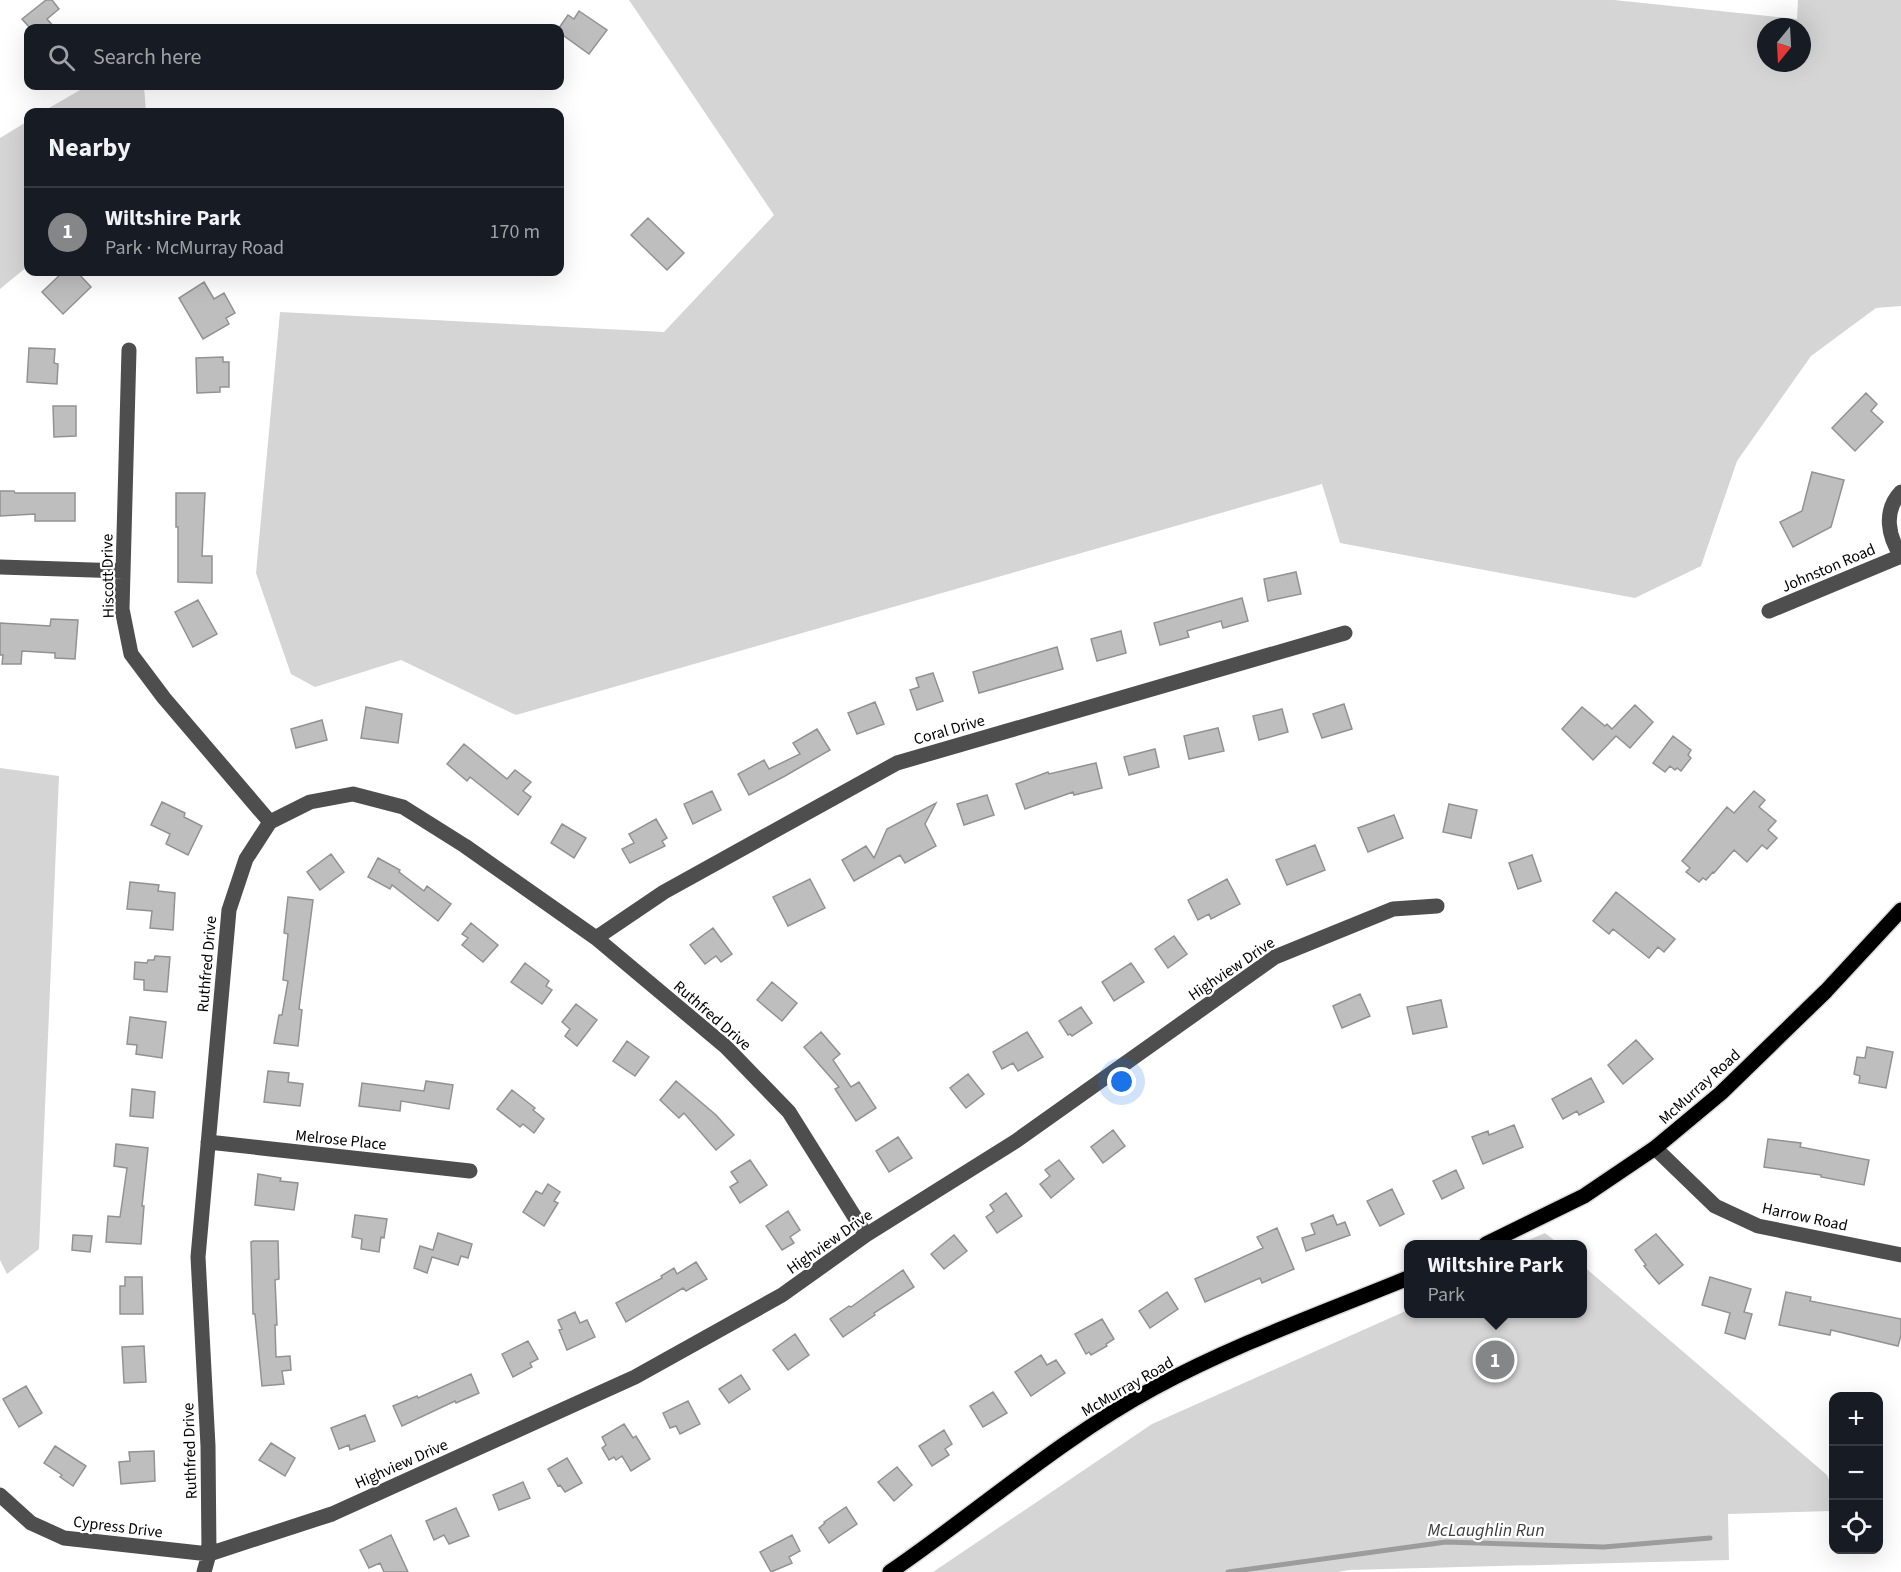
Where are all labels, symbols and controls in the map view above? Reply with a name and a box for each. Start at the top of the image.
north arrow [1757,18,1811,72]
search box [24,24,564,90]
icon: search [45,41,78,74]
text: Search here [93,41,201,73]
text: Nearby [48,129,131,166]
text: Wiltshire Park [105,202,241,234]
text: 1 [62,218,73,246]
text: 170 m [490,218,540,246]
text: Park · McMurray Road [105,234,284,262]
street label: Hiscott Drive [96,533,120,619]
street label: Johnston Road [1778,538,1879,598]
street label: Coral Drive [911,709,987,751]
street label: Ruthfred Drive [192,915,222,1013]
street label: Highview Drive [1184,932,1279,1006]
street label: Ruthfred Drive [669,976,756,1056]
street label: McMurray Road [1654,1044,1745,1129]
your location [1107,1067,1136,1096]
street label: Melrose Place [294,1124,388,1156]
street label: Harrow Road [1760,1197,1850,1237]
street label: Highview Drive [782,1204,877,1279]
popup [1404,1240,1587,1318]
text: Wiltshire Park [1428,1249,1563,1281]
text: Park [1428,1281,1465,1309]
pin: 1 [1476,1338,1514,1382]
street label: McMurray Road [1077,1352,1178,1422]
map controls [1829,1392,1883,1554]
button: + [1829,1392,1883,1446]
street label: Ruthfred Drive [177,1402,203,1500]
street label: Highview Drive [351,1434,452,1494]
button: − [1829,1446,1883,1500]
button: locate [1829,1500,1883,1554]
street label: Cypress Drive [72,1511,164,1543]
water label: McLaughlin Run [1427,1518,1545,1543]

